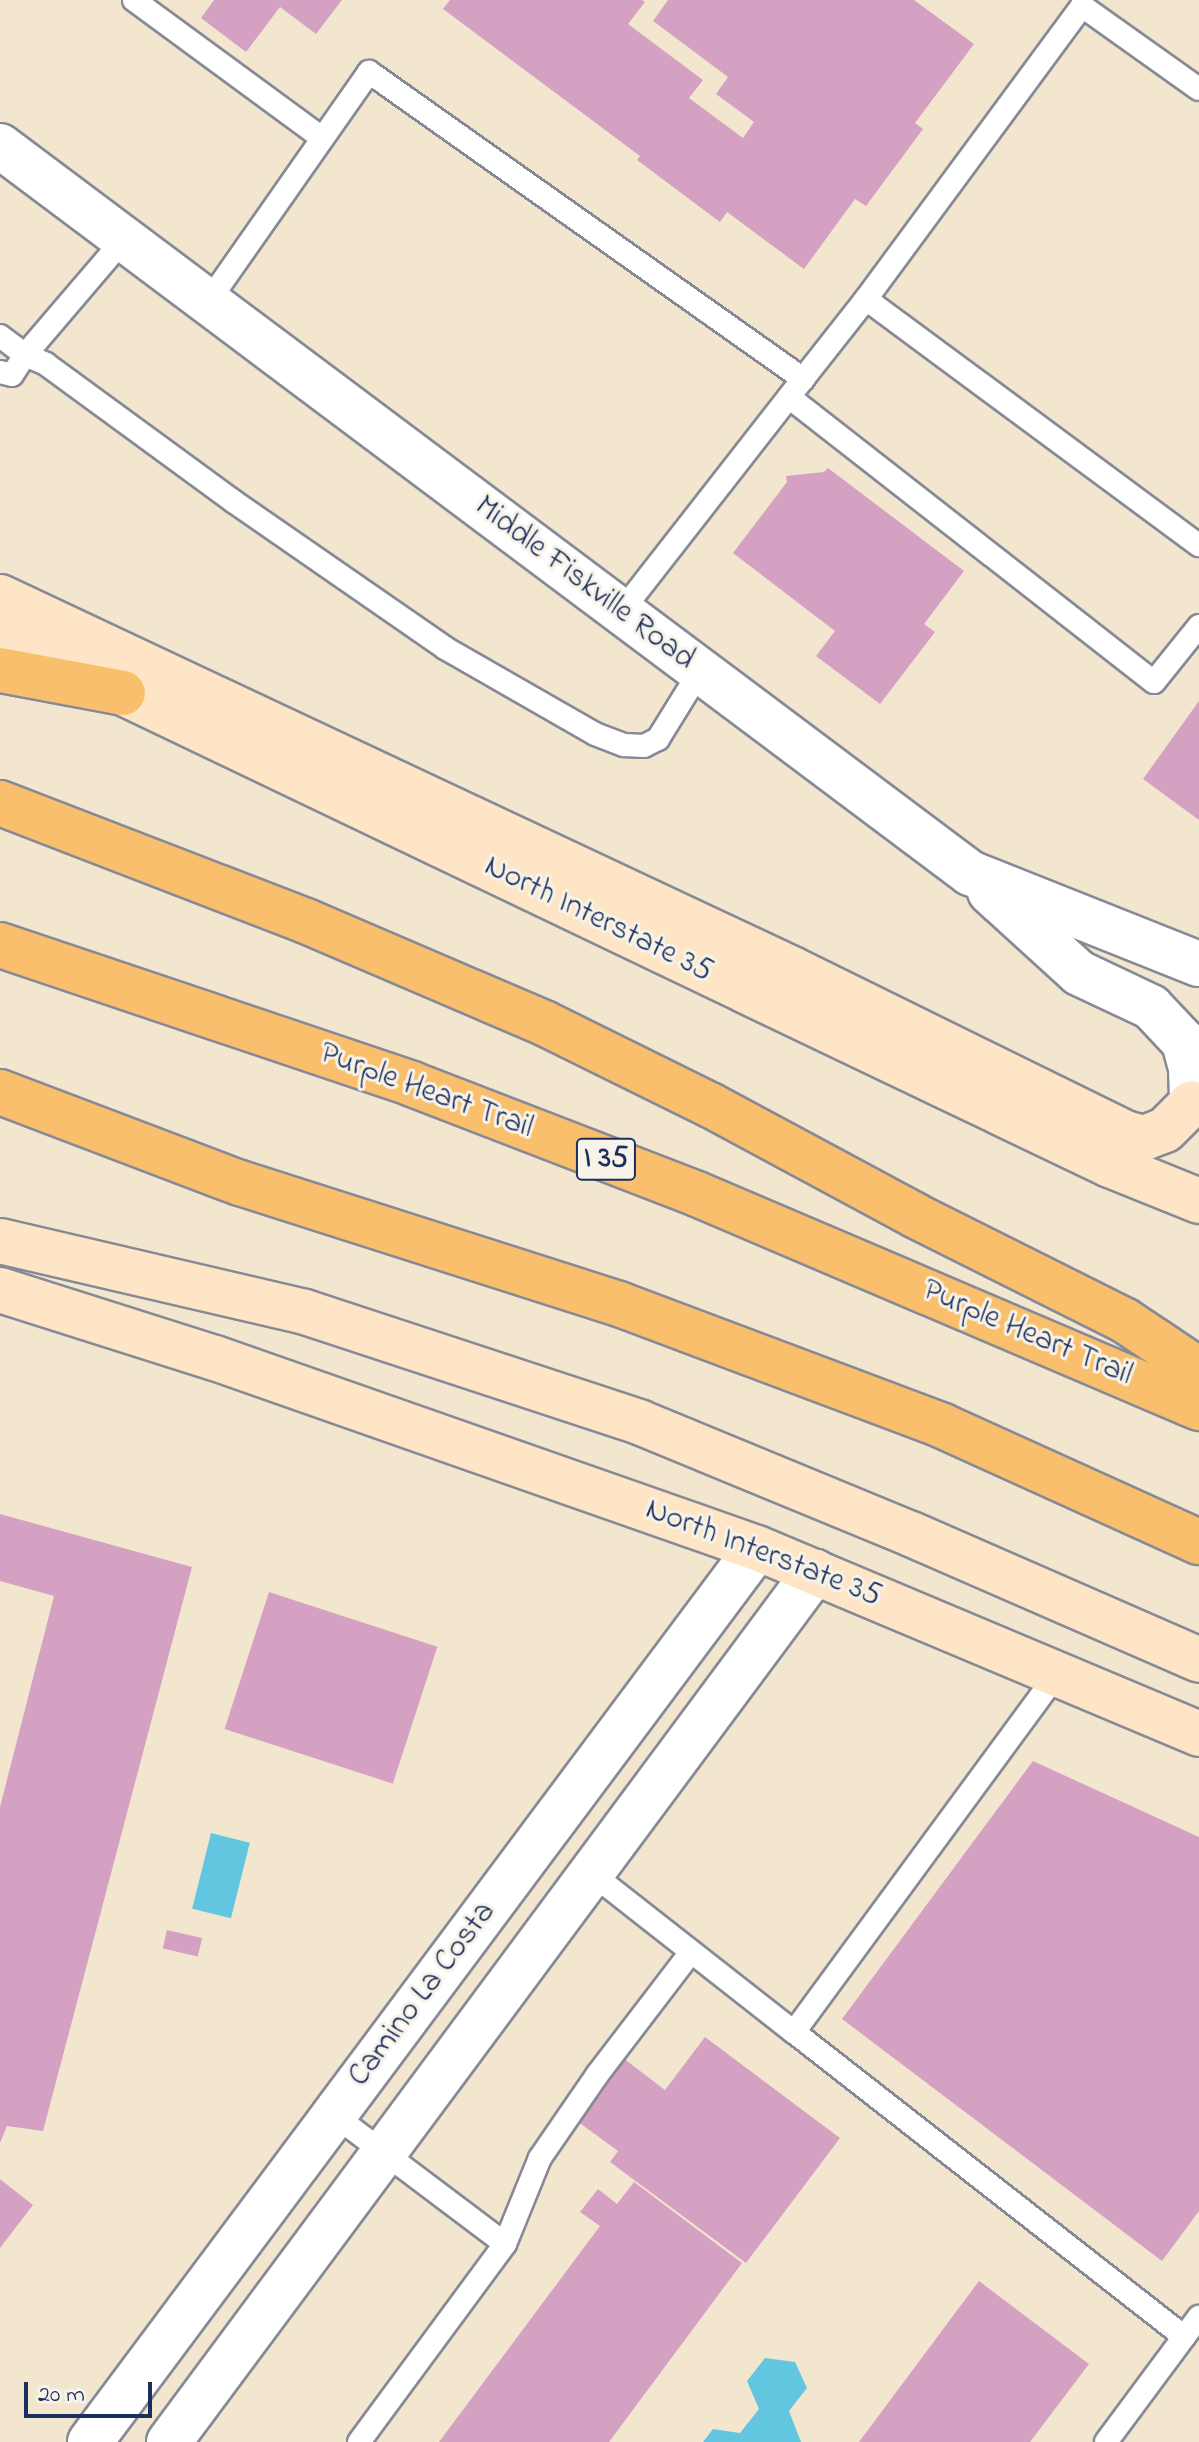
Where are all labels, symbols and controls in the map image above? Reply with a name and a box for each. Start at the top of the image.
street label: Middle Fiskville Road [466,488,702,680]
street label: North Interstate 35 [478,848,718,992]
street label: Purple Heart Trail [314,1036,538,1148]
road number: I 35 [574,1133,638,1185]
street label: Purple Heart Trail [916,1272,1138,1396]
street label: North Interstate 35 [640,1491,886,1617]
street label: Camino La Costa [341,1895,505,2095]
scale bar [28,2366,156,2416]
text: 20 m [38,2378,85,2413]

